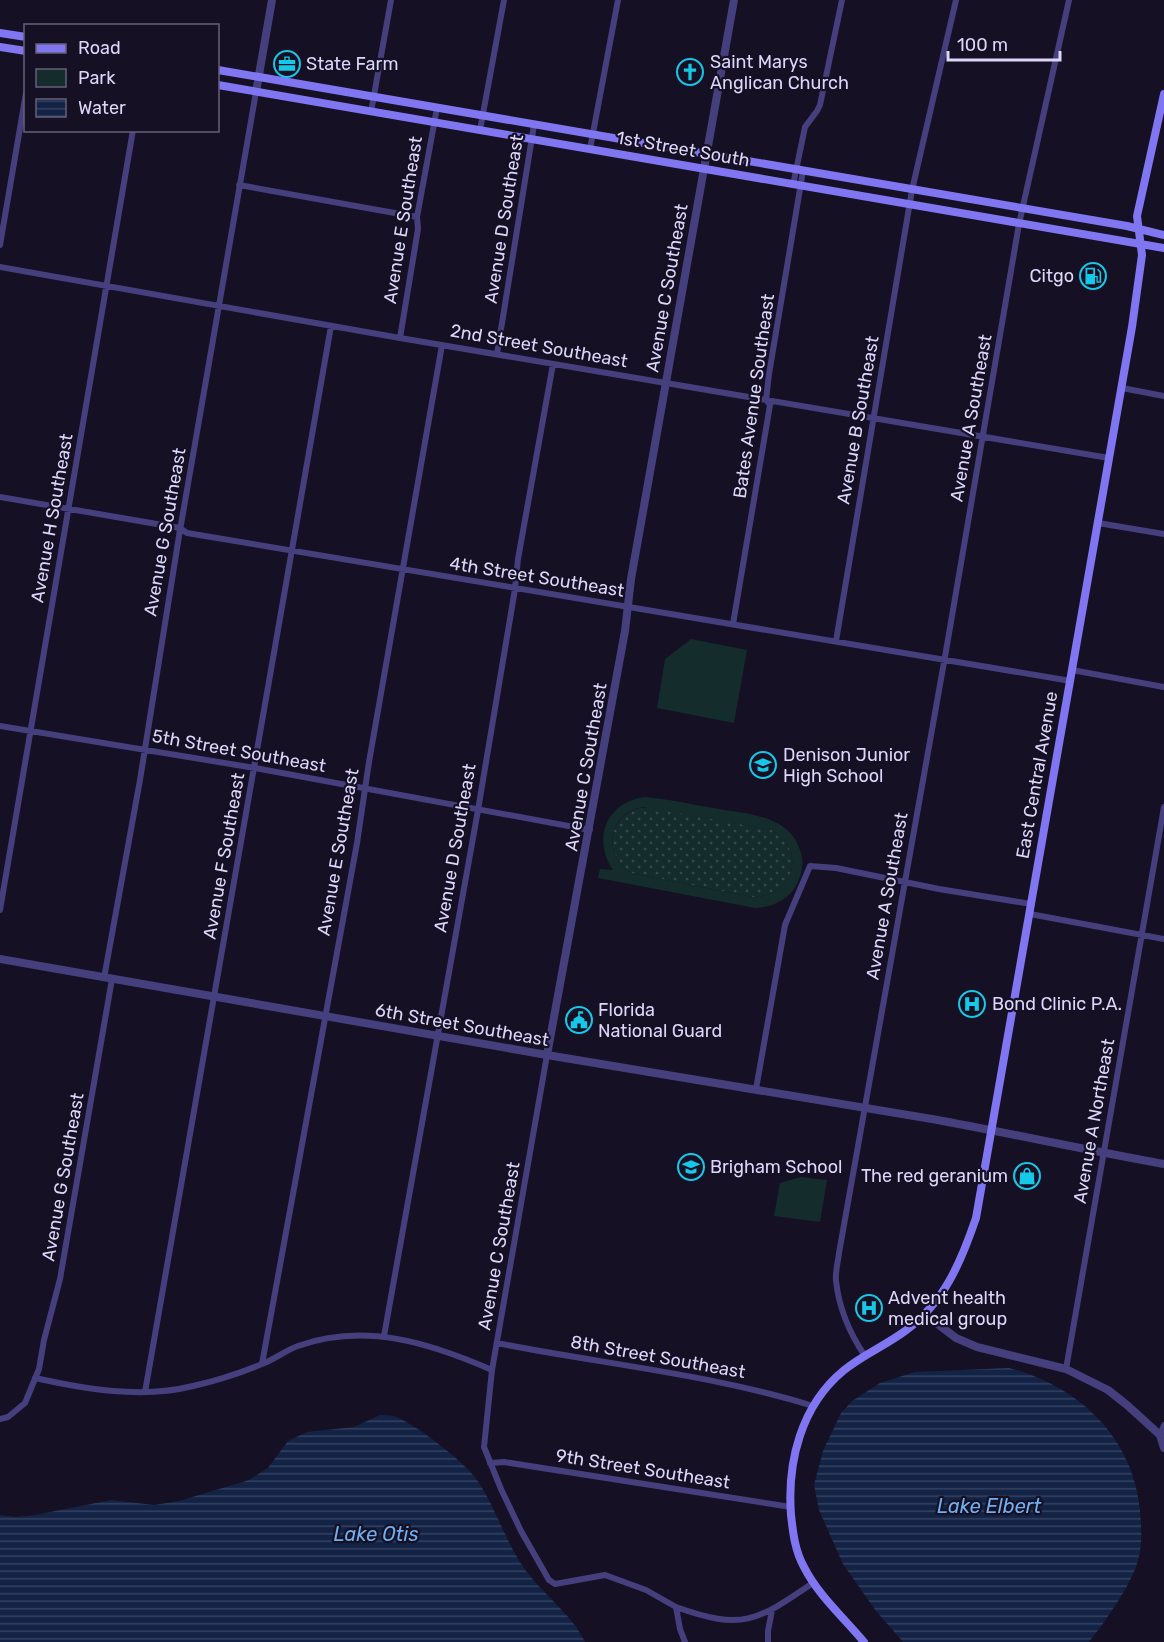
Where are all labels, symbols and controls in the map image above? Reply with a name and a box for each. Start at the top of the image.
legend [24,24,219,132]
scale bar [948,24,1060,62]
text: 100 m [957,34,1008,56]
text: Road [78,37,121,59]
office icon: State Farm [272,49,302,79]
place label: Saint Marys Anglican Church [710,51,849,94]
place label: State Farm [306,53,398,75]
church icon: Saint Marys Anglican Church [675,57,705,87]
text: Park [78,67,116,89]
text: Water [78,97,126,119]
street label: 1st Street South [615,126,751,172]
street label: Avenue D Southeast [480,133,528,305]
street label: Avenue E Southeast [379,135,427,305]
street label: Avenue C Southeast [641,202,693,374]
fuel station icon: Citgo [1078,261,1108,291]
place label: Citgo [1030,265,1074,287]
street label: Bates Avenue Southeast [729,292,779,500]
street label: 2nd Street Southeast [449,320,629,372]
street label: Avenue A Southeast [945,333,997,503]
street label: Avenue B Southeast [832,334,884,506]
street label: Avenue H Southeast [26,432,78,604]
street label: Avenue G Southeast [139,446,191,618]
street label: 4th Street Southeast [448,552,626,602]
street label: Avenue C Southeast [560,681,612,853]
street label: East Central Avenue [1011,690,1063,860]
street label: 5th Street Southeast [150,725,328,777]
place label: Denison Junior High School [783,744,910,787]
school or university icon: Denison Junior High School [748,750,778,780]
street label: Avenue D Southeast [429,762,481,934]
street label: Avenue E Southeast [312,767,364,937]
street label: Avenue F Southeast [199,771,249,941]
street label: Avenue A Southeast [861,811,913,981]
hospital icon: Bond Clinic P.A. [957,989,987,1019]
place label: Bond Clinic P.A. [992,993,1122,1015]
street label: 6th Street Southeast [373,999,551,1051]
place label: Florida National Guard [598,999,722,1042]
public building icon: Florida National Guard [564,1005,594,1035]
street label: Avenue A Northeast [1069,1037,1119,1205]
street label: Avenue G Southeast [37,1091,89,1263]
school or university icon: Brigham School [676,1152,706,1182]
place label: Brigham School [710,1156,842,1178]
street label: Avenue C Southeast [473,1160,525,1332]
shop icon: The red geranium [1012,1161,1042,1191]
place label: The red geranium [861,1165,1008,1187]
place label: Advent health medical group [888,1287,1007,1330]
hospital icon: Advent health medical group [854,1293,884,1323]
street label: 8th Street Southeast [569,1331,747,1383]
street label: 9th Street Southeast [554,1444,732,1494]
water label: Lake Elbert [937,1494,1041,1518]
water label: Lake Otis [333,1522,419,1546]

